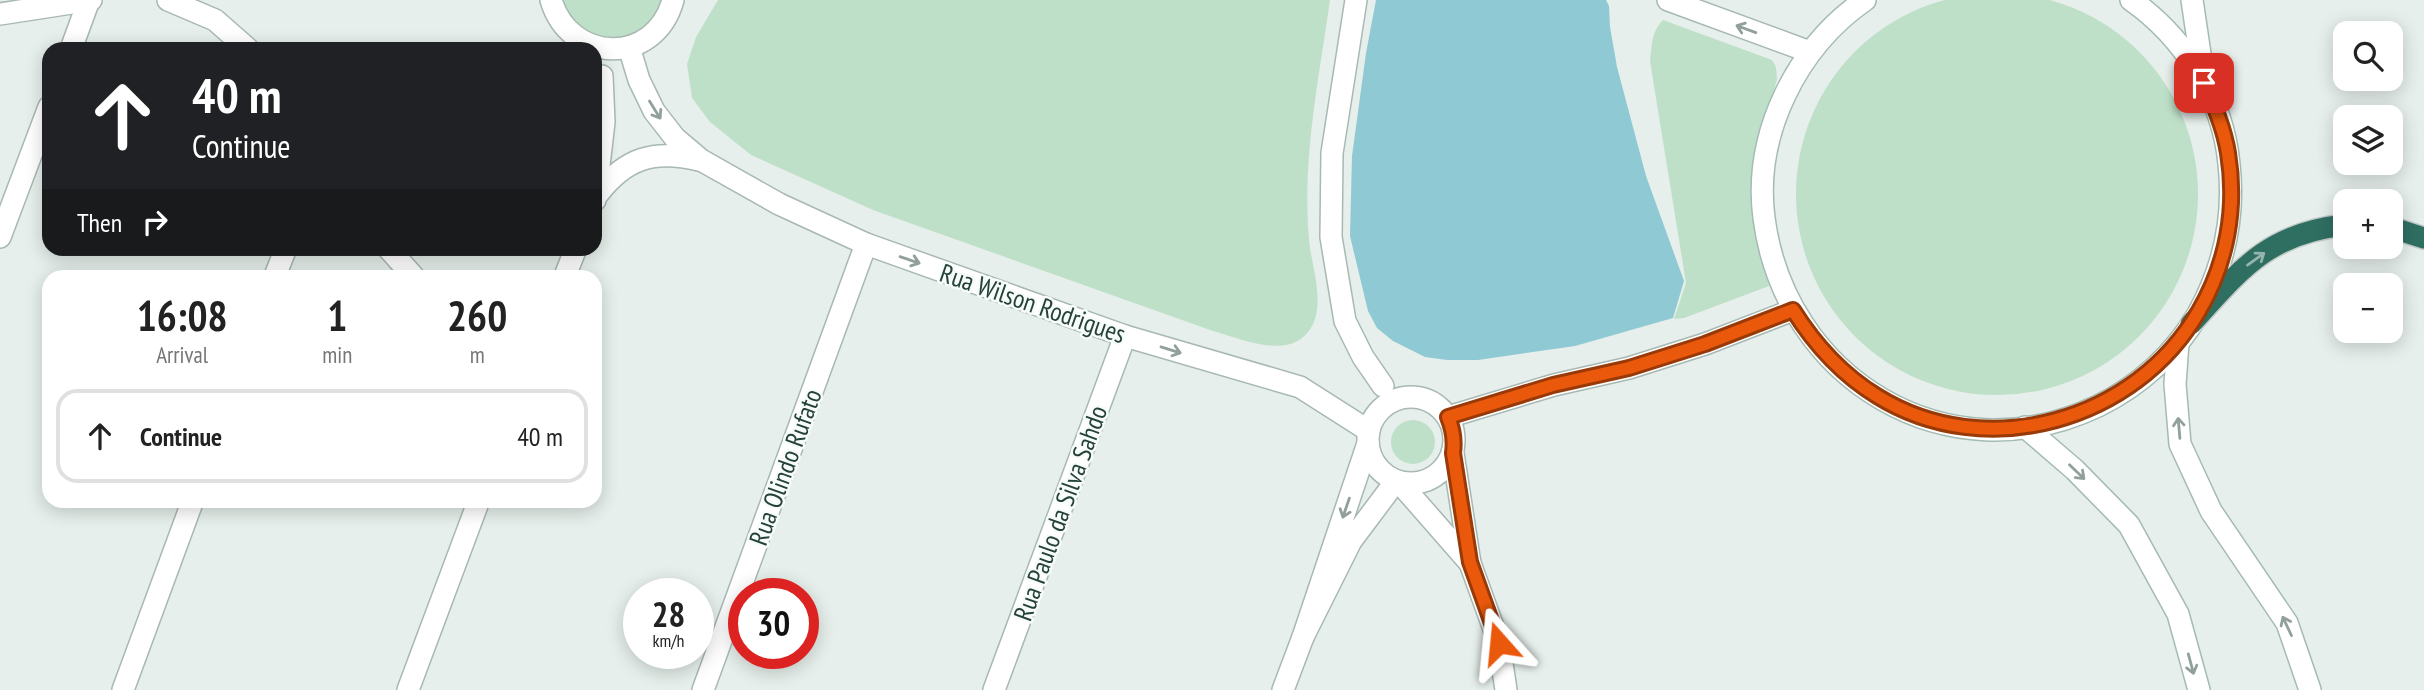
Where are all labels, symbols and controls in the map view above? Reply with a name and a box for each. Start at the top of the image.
map controls [2333,21,2403,343]
button: search [2333,21,2403,91]
one-way arrow [1736,22,1758,34]
pin [2174,53,2234,113]
text: 40 m [192,63,281,127]
icon: arrive [2185,64,2223,102]
icon: ahead [77,70,168,161]
one-way arrow [648,99,662,119]
button: layers [2333,105,2403,175]
text: Continue [192,125,291,167]
button: + [2333,189,2403,259]
icon: right [136,203,174,241]
text: Then [77,206,122,239]
one-way arrow [2246,251,2265,266]
one-way arrow [898,255,920,267]
street label: Rua Wilson Rodrigues [936,256,1130,350]
button: − [2333,273,2403,343]
text: 16:08 [137,288,228,343]
text: 1 [327,288,347,343]
text: 260 [447,288,507,343]
text: Arrival [156,340,208,369]
text: min [322,340,352,369]
text: m [470,340,485,369]
one-way arrow [1160,344,1182,357]
street label: Rua Olindo Rufato [741,384,829,550]
street label: Rua Paulo da Silva Sahdo [1006,401,1114,625]
icon: ahead [81,417,119,455]
one-way arrow [2172,418,2185,440]
text: Continue [140,420,222,453]
text: 40 m [517,420,563,453]
one-way arrow [2068,464,2085,481]
one-way arrow [1339,497,1352,519]
speed limit sign: 30 [728,578,819,669]
text: 28 [652,591,685,637]
position arrow [1462,606,1536,680]
one-way arrow [2280,616,2293,637]
text: km/h [653,629,684,652]
one-way arrow [2186,653,2199,675]

